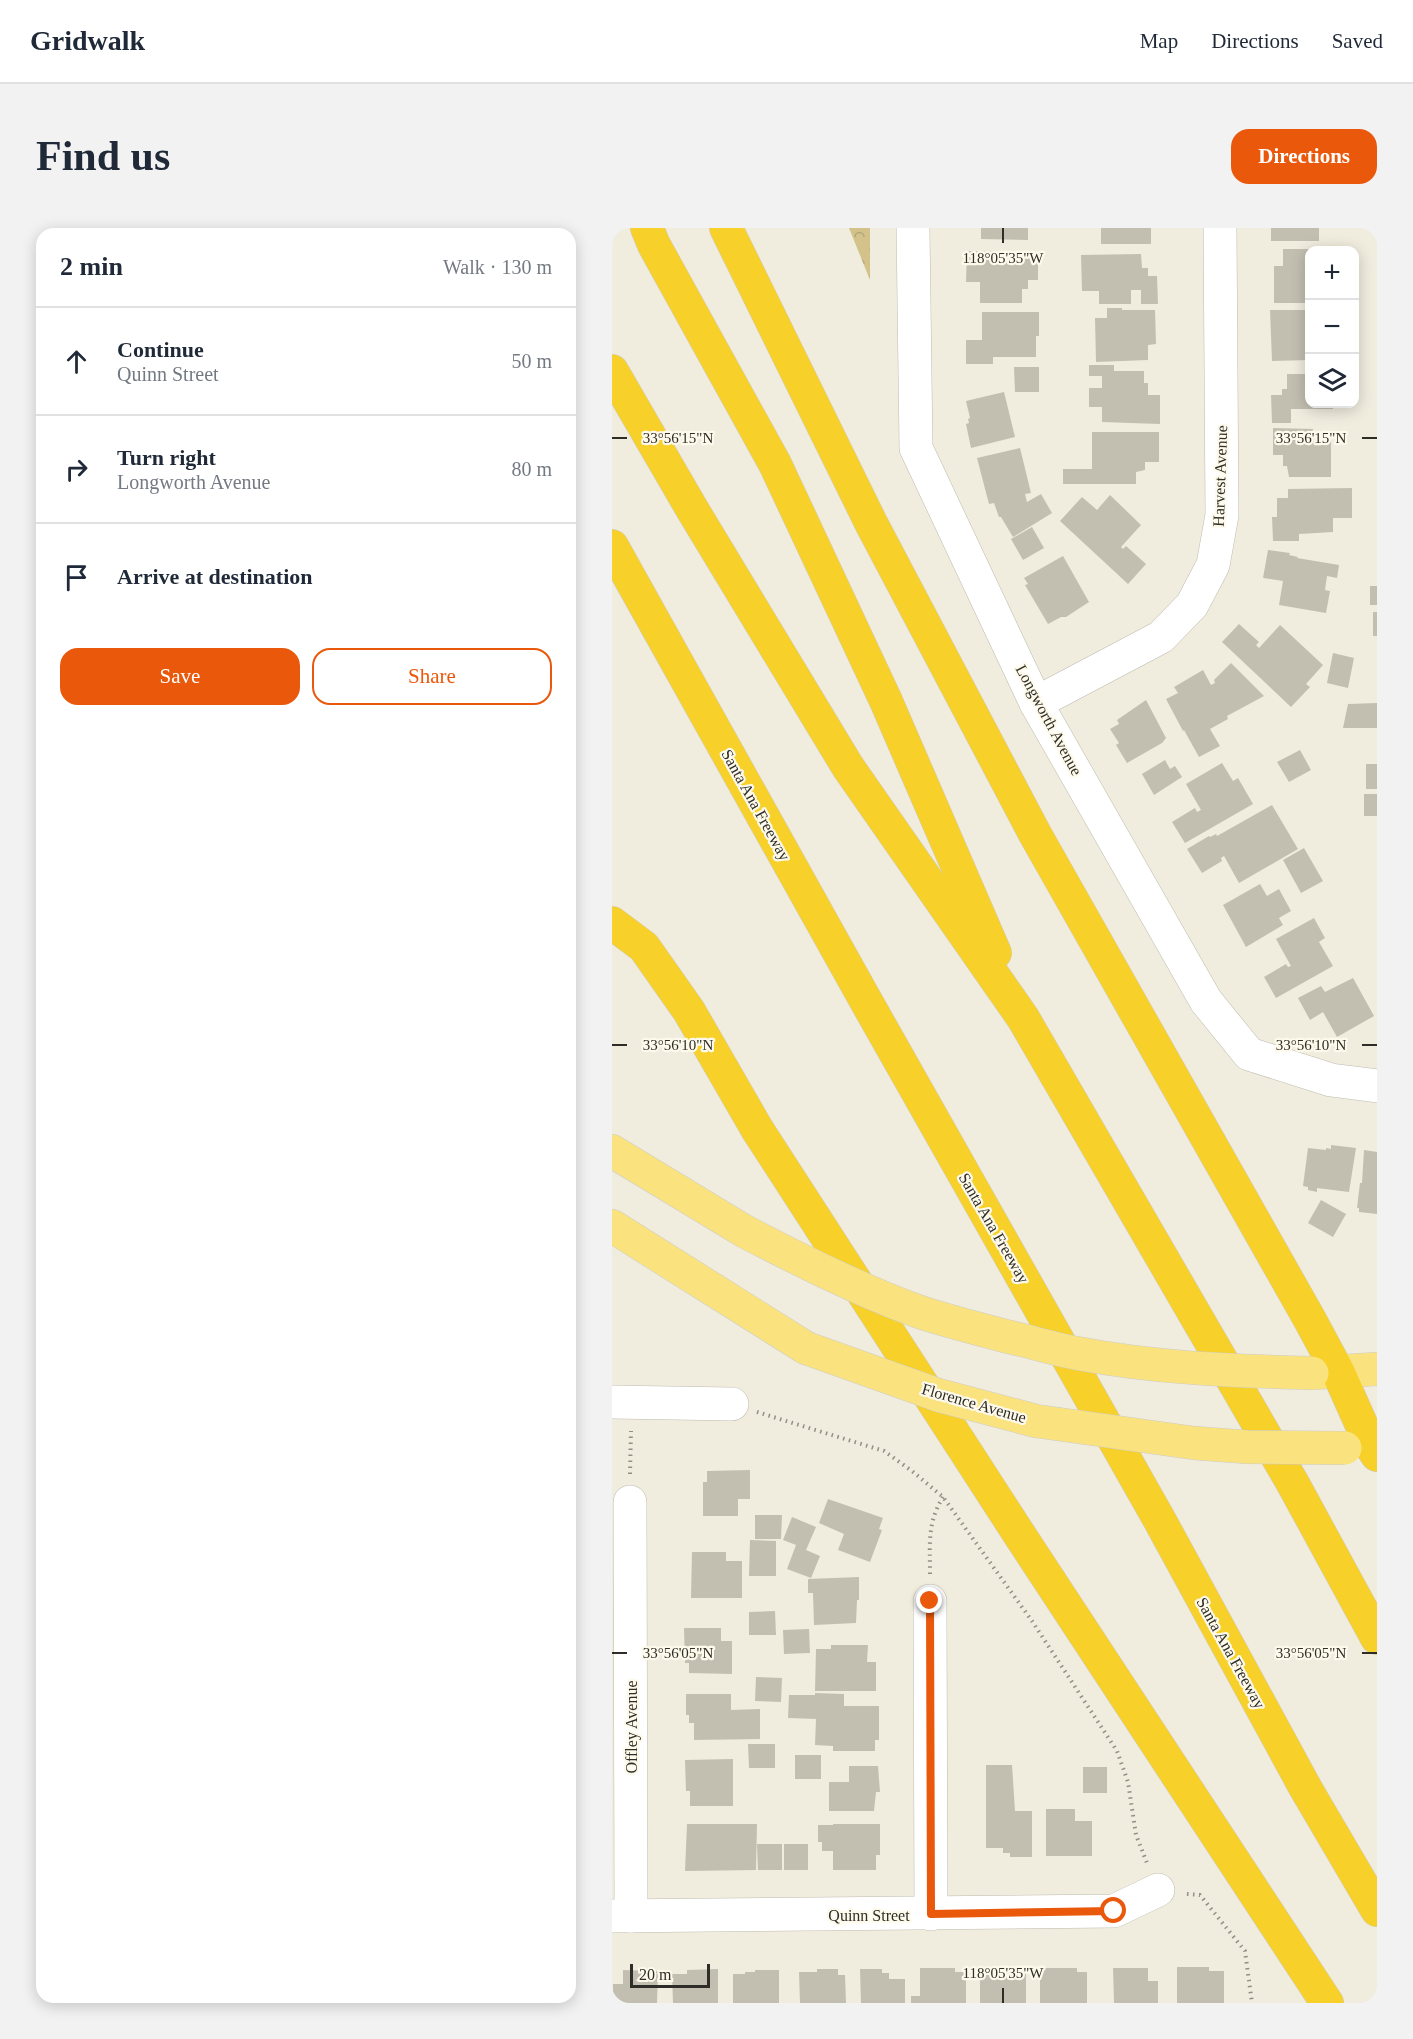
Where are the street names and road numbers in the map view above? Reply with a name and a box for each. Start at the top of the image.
street label: Harvest Avenue [1210,425,1230,527]
street label: Longworth Avenue [1012,662,1085,779]
street label: Santa Ana Freeway [718,746,794,864]
street label: Santa Ana Freeway [955,1170,1032,1287]
street label: Florence Avenue [920,1380,1028,1426]
street label: Santa Ana Freeway [1193,1594,1269,1712]
street label: Offley Avenue [623,1680,641,1774]
street label: Quinn Street [828,1907,910,1924]

